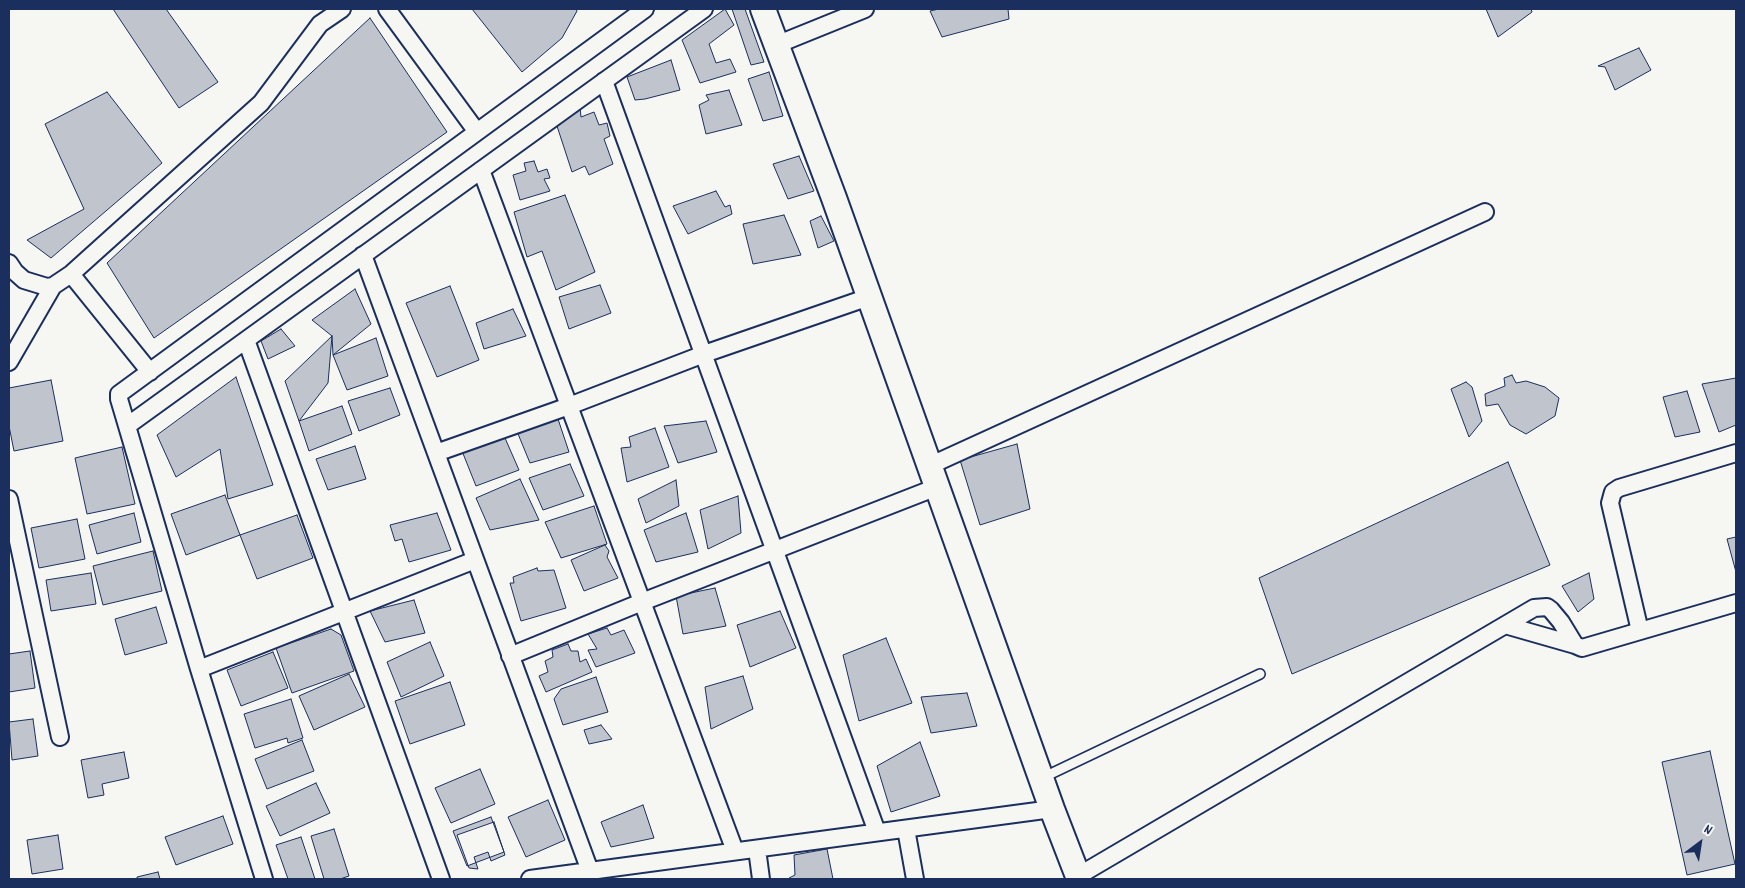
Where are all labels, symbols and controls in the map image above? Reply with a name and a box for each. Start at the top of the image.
north arrow [1675,818,1725,868]
text: N [1700,820,1716,840]

